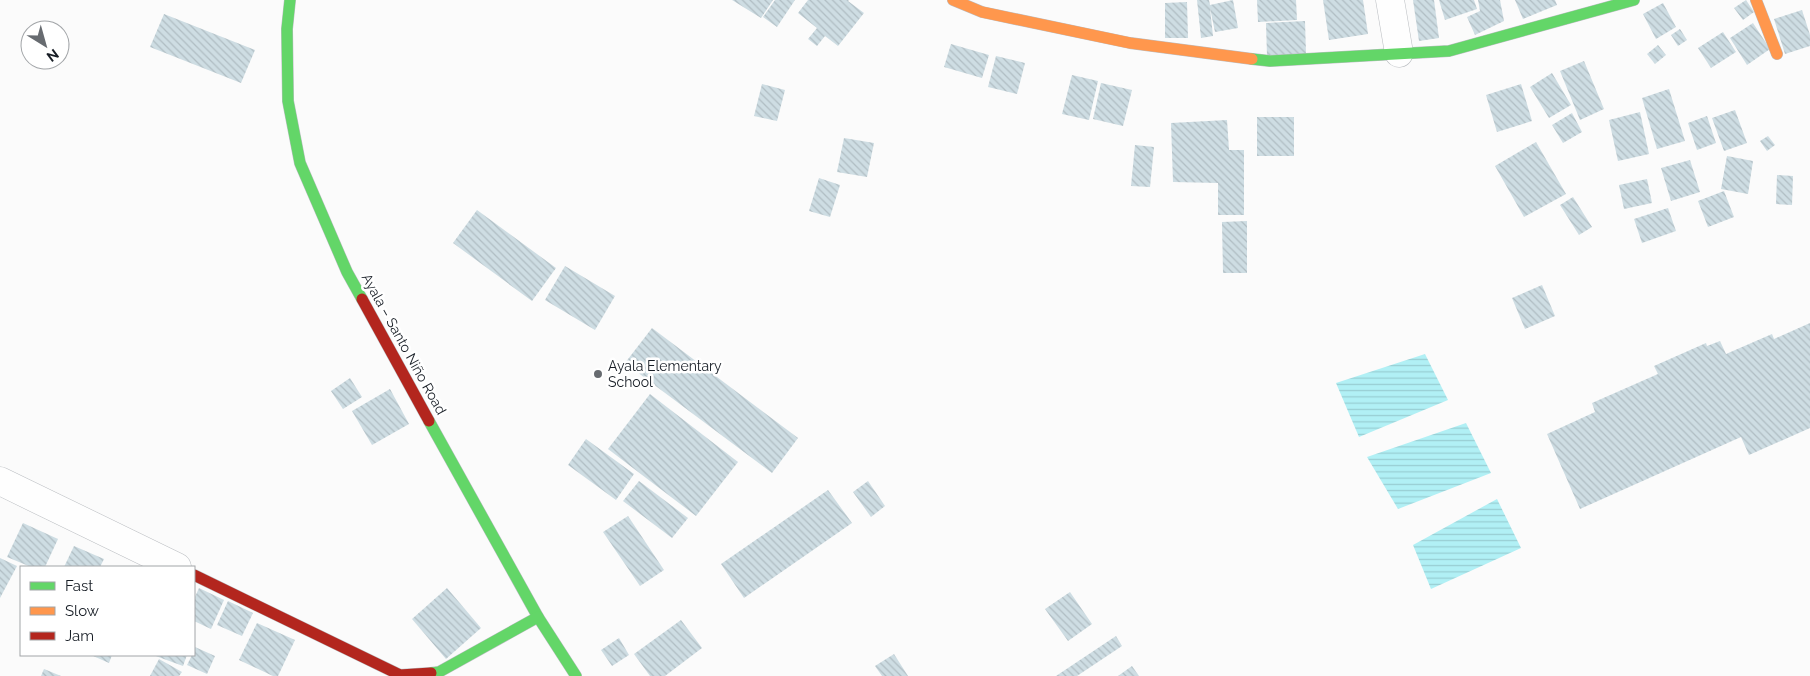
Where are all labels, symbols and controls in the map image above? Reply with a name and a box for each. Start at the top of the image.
north arrow [20,20,70,70]
text: N [44,46,62,65]
street label: Ayala – Santo Niño Road [359,271,449,417]
place label: Ayala Elementary School [608,358,722,390]
marker: Ayala Elementary School [592,368,604,380]
legend [20,566,195,656]
text: Fast [65,577,93,595]
text: Slow [65,602,99,620]
text: Jam [65,627,94,645]

